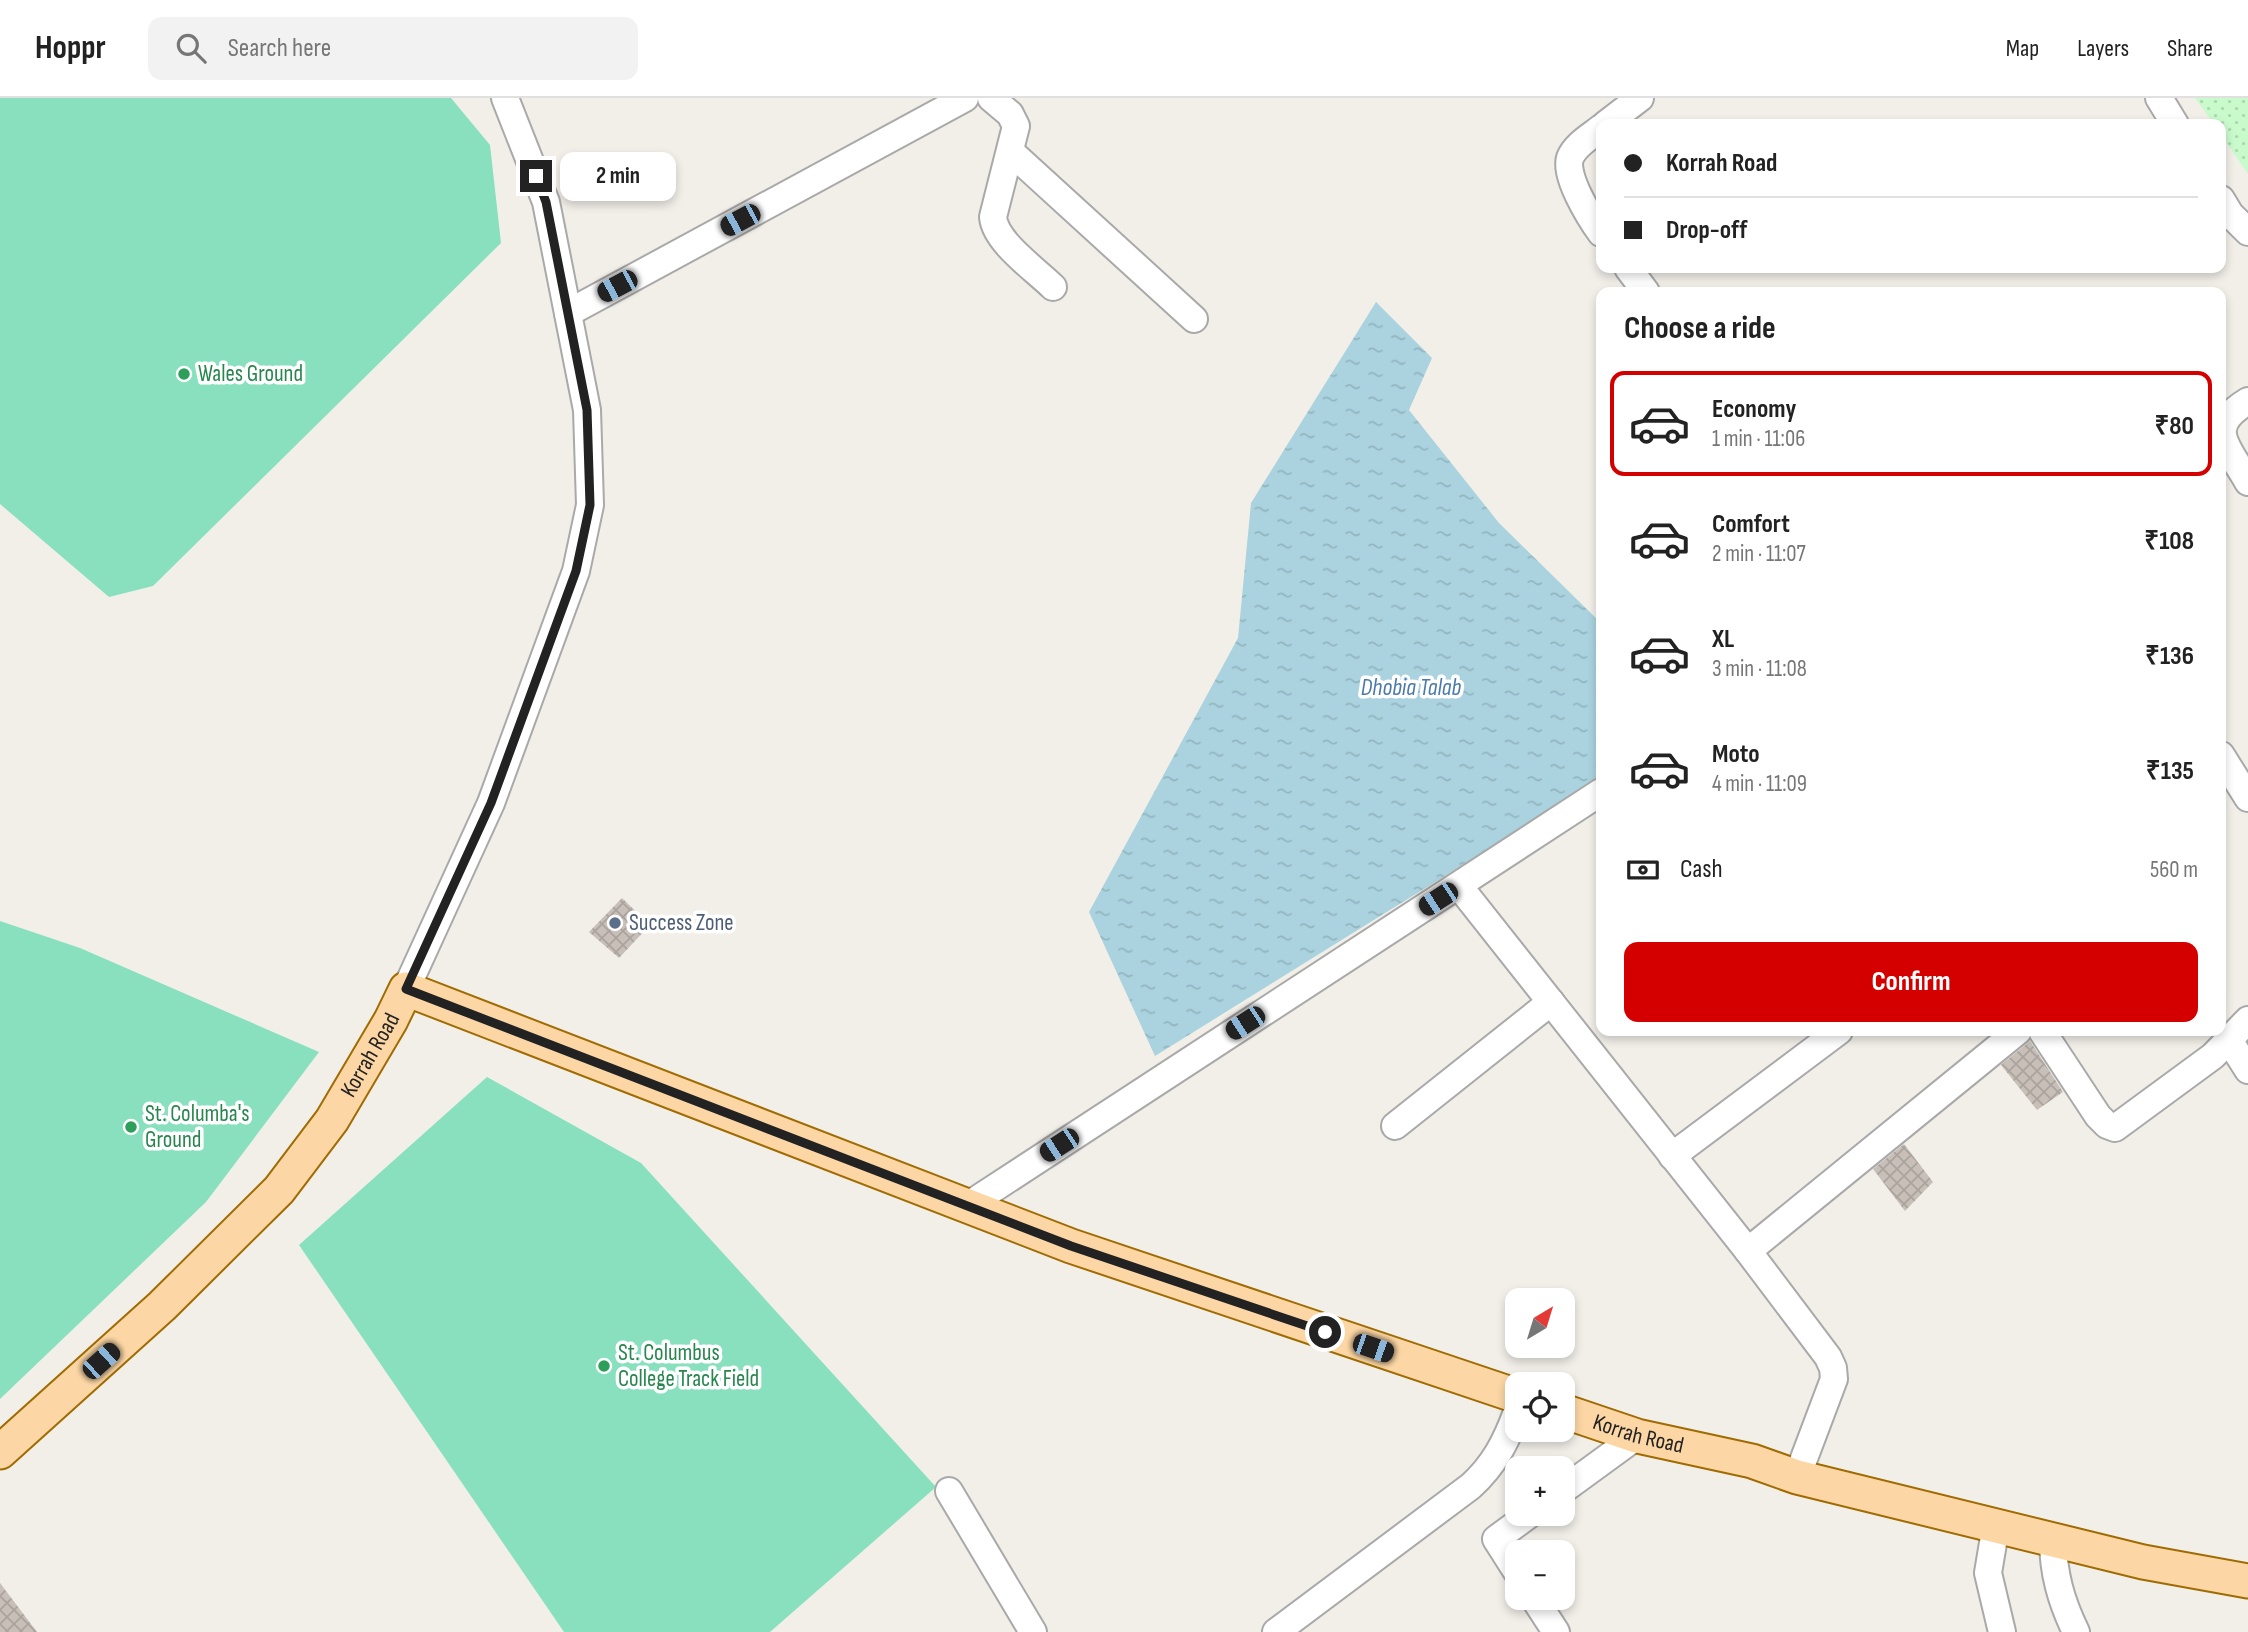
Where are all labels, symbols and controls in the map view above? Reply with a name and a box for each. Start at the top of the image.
search box [148,17,638,80]
text: Hoppr [35,28,106,68]
icon: search [172,29,210,67]
text: Search here [228,33,331,64]
text: Map [2006,34,2039,63]
text: Layers [2077,34,2129,63]
text: Share [2167,34,2213,63]
text: Korrah Road [1666,148,1777,179]
callout: 2 min [560,152,676,200]
route end [520,160,552,192]
text: 2 min [596,162,640,190]
car [717,201,764,239]
text: Drop-off [1666,215,1747,246]
car [594,267,641,305]
text: Choose a ride [1624,309,1776,348]
place label: Wales Ground [198,360,303,388]
marker: Wales Ground [176,366,192,382]
icon: car [1628,392,1691,455]
text: Economy [1712,394,1796,425]
text: ₹80 [2154,411,2194,442]
text: 1 min · 11:06 [1712,425,1805,453]
icon: car [1628,507,1691,570]
text: Comfort [1712,509,1790,540]
text: ₹108 [2144,526,2194,557]
text: 2 min · 11:07 [1712,540,1806,568]
icon: car [1628,622,1691,685]
text: XL [1712,624,1734,655]
text: ₹136 [2145,641,2194,672]
text: 3 min · 11:08 [1712,655,1807,683]
water label: Dhobia Talab [1361,673,1462,702]
icon: car [1628,737,1691,800]
text: Moto [1712,739,1760,770]
text: ₹135 [2146,756,2194,787]
text: 4 min · 11:09 [1712,770,1807,798]
icon: cash [1624,851,1662,889]
text: Cash [1680,854,1723,885]
text: 560 m [2150,856,2198,884]
car [1415,879,1462,919]
place label: Success Zone [629,909,734,937]
marker: Success Zone [607,915,623,931]
button: Confirm [1624,942,2198,1022]
car [1222,1003,1269,1043]
street label: Korrah Road [335,1009,406,1102]
place label: St. Columba's Ground [145,1100,250,1154]
marker: St. Columba's Ground [123,1119,139,1135]
car [1036,1125,1083,1165]
north arrow [1505,1288,1575,1358]
map controls [1505,1288,1575,1610]
route start [1309,1316,1341,1348]
car [1350,1331,1397,1365]
car [79,1339,124,1383]
place label: St. Columbus College Track Field [618,1339,759,1393]
marker: St. Columbus College Track Field [596,1358,612,1374]
button: locate [1505,1372,1575,1442]
street label: Korrah Road [1589,1408,1686,1460]
button: + [1505,1456,1575,1526]
button: − [1505,1540,1575,1610]

